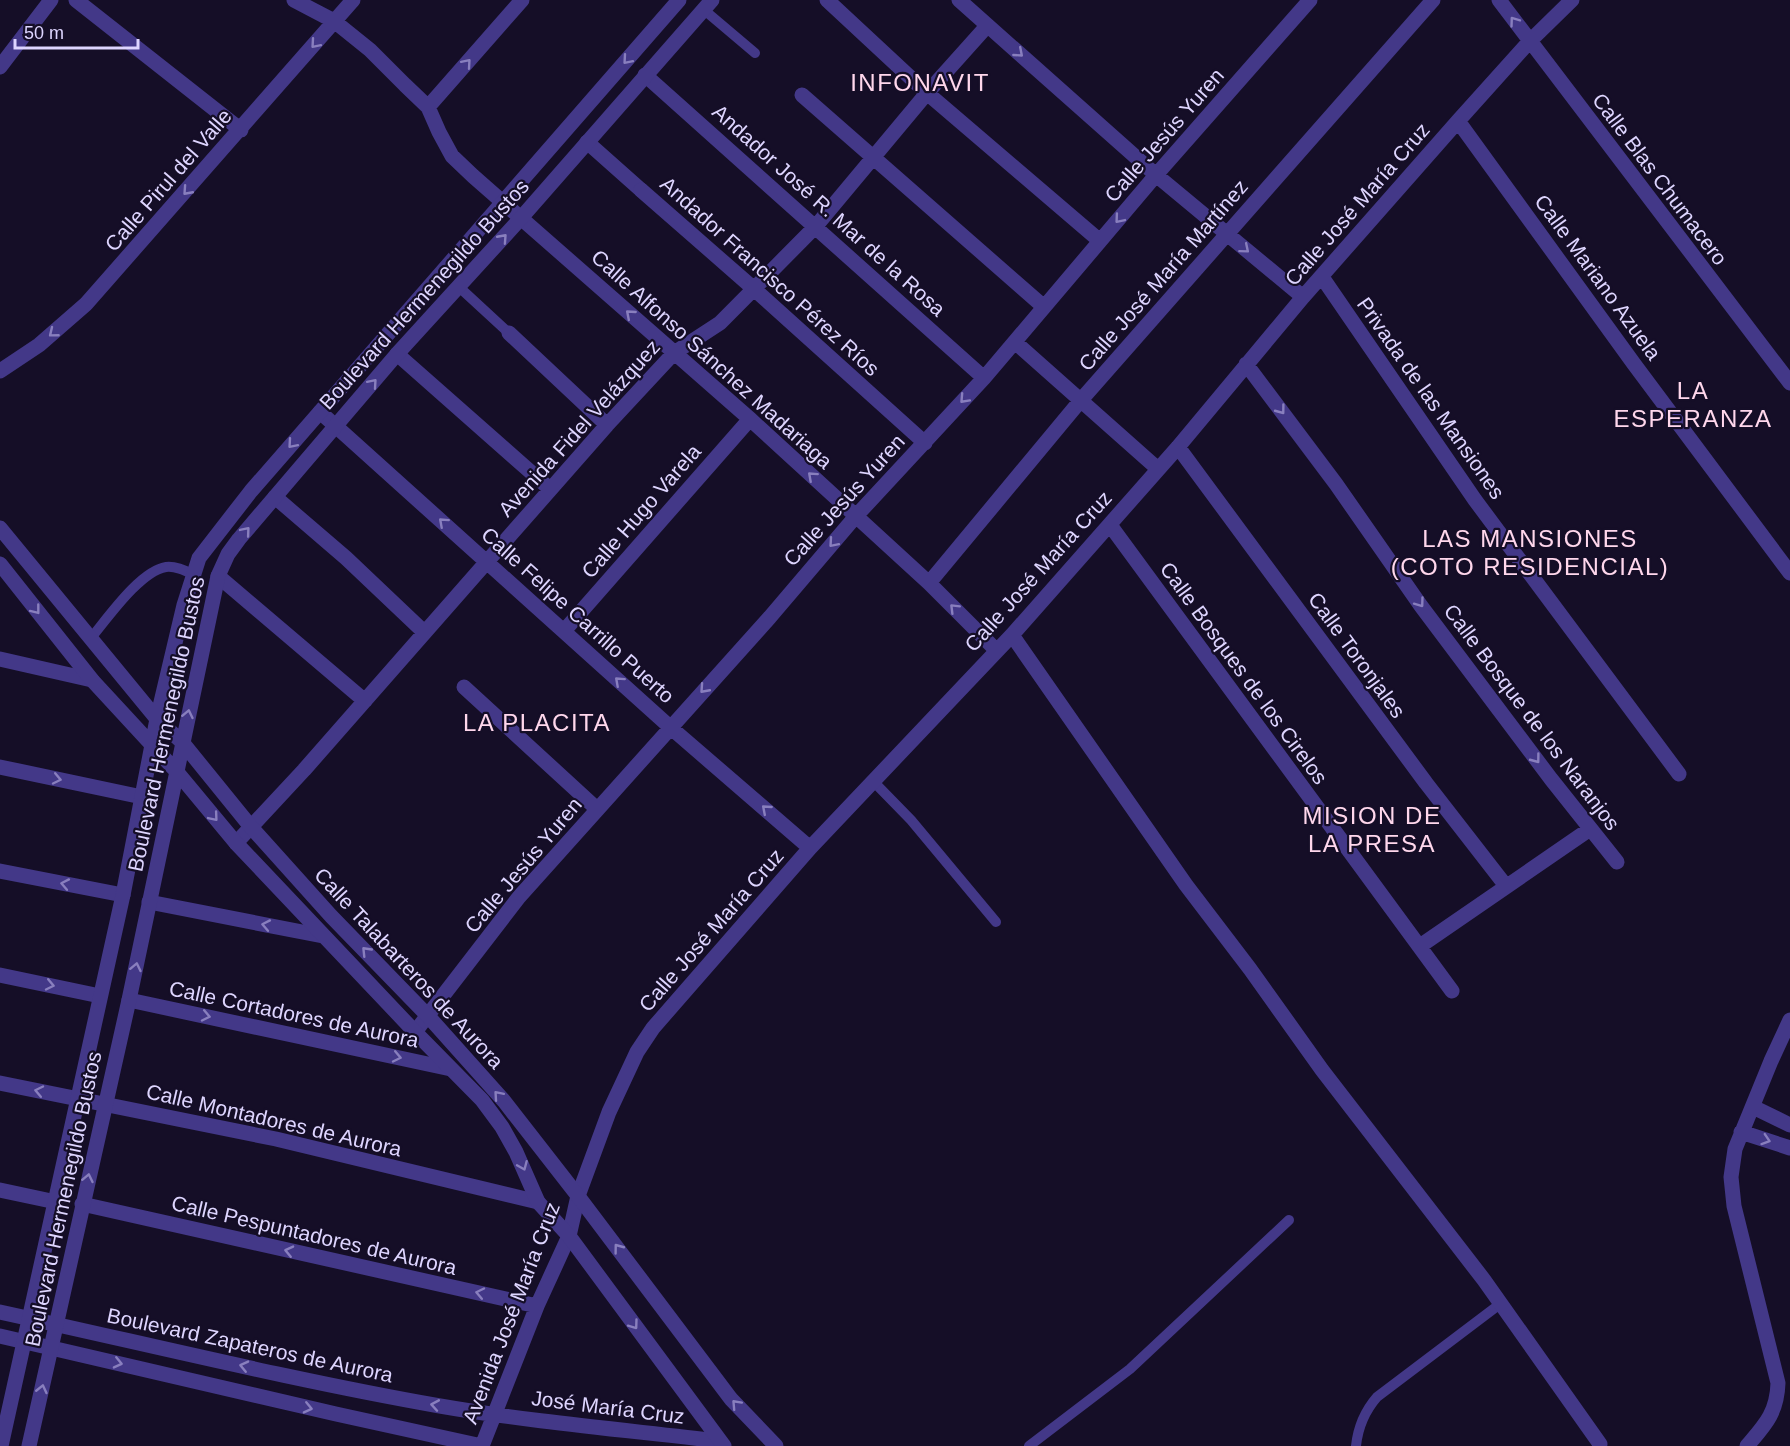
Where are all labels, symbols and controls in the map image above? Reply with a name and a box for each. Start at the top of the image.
scale bar [15,12,138,50]
one-way arrow [1510,16,1521,27]
text: 50 m [24,23,64,43]
one-way arrow [311,37,322,48]
one-way arrow [1012,46,1022,57]
one-way arrow [623,53,634,64]
one-way arrow [459,59,470,70]
street label: Calle Jesús Yuren [1100,64,1228,206]
district label: INFONAVIT [850,69,990,96]
street label: Calle Blas Chumacero [1588,89,1732,269]
street label: Andador José R. Mar de la Rosa [708,100,950,321]
street label: Calle Pirul del Valle [100,104,236,256]
street label: Calle José María Cruz [1280,118,1434,290]
street label: Andador Francisco Pérez Ríos [656,172,884,380]
street label: Boulevard Hermenegildo Bustos [315,174,533,414]
street label: Calle José María Martínez [1074,175,1252,375]
one-way arrow [183,184,194,195]
street label: Calle Mariano Azuela [1530,190,1666,364]
one-way arrow [1115,212,1126,223]
one-way arrow [496,234,507,245]
one-way arrow [1239,242,1250,253]
street label: Calle Alfonso Sánchez Madariaga [587,245,837,473]
street label: Privada de las Mansiones [1353,293,1509,503]
one-way arrow [626,310,637,321]
one-way arrow [49,326,60,337]
street label: Avenida Fidel Velázquez [494,335,664,521]
district label: LA ESPERANZA [1614,377,1772,432]
one-way arrow [365,379,376,390]
one-way arrow [961,392,972,403]
one-way arrow [1274,404,1285,415]
street label: Calle Jesús Yuren [779,430,909,570]
one-way arrow [288,437,299,448]
street label: Calle Hugo Varela [577,439,705,582]
one-way arrow [808,472,819,483]
street label: Calle José María Cruz [960,486,1116,656]
one-way arrow [439,518,450,529]
street label: Calle Felipe Carrillo Puerto [477,522,679,708]
district label: LAS MANSIONES (COTO RESIDENCIAL) [1391,525,1669,580]
one-way arrow [239,527,250,538]
one-way arrow [829,536,840,547]
street label: Calle Bosques de los Cirelos [1156,558,1332,788]
street label: Boulevard Hermenegildo Bustos [123,574,209,874]
street label: Calle Toronjales [1304,588,1410,722]
one-way arrow [1412,596,1423,607]
street label: Calle Bosque de los Naranjos [1440,600,1624,834]
one-way arrow [29,604,40,615]
one-way arrow [951,605,962,616]
one-way arrow [615,677,626,688]
one-way arrow [700,683,711,693]
district label: LA PLACITA [463,709,611,736]
one-way arrow [180,710,193,720]
one-way arrow [1529,752,1540,763]
one-way arrow [52,772,62,785]
street label: Calle Jesús Yuren [460,793,586,937]
district label: MISION DE LA PRESA [1303,802,1441,857]
one-way arrow [762,806,773,817]
one-way arrow [207,810,218,821]
street label: Calle José María Cruz [634,844,788,1016]
street label: Calle Talabarteros de Aurora [310,863,508,1073]
one-way arrow [61,878,71,891]
one-way arrow [261,919,271,932]
one-way arrow [362,948,373,959]
one-way arrow [128,963,141,973]
street label: Calle Cortadores de Aurora [167,976,421,1052]
one-way arrow [45,978,55,991]
one-way arrow [201,1009,211,1022]
street label: Boulevard Hermenegildo Bustos [20,1049,106,1349]
one-way arrow [392,1050,402,1063]
street label: Calle Montadores de Aurora [144,1079,404,1161]
one-way arrow [35,1085,45,1098]
one-way arrow [494,1091,505,1101]
one-way arrow [1760,1133,1771,1145]
one-way arrow [515,1160,527,1171]
one-way arrow [81,1173,94,1183]
street label: Calle Pespuntadores de Aurora [169,1191,459,1279]
street label: Avenida José María Cruz [458,1199,564,1427]
one-way arrow [614,1244,625,1255]
one-way arrow [284,1246,294,1259]
one-way arrow [475,1288,485,1301]
street label: Boulevard Zapateros de Aurora [105,1303,395,1387]
one-way arrow [627,1318,638,1329]
one-way arrow [113,1356,123,1369]
one-way arrow [239,1361,249,1374]
one-way arrow [34,1384,47,1394]
street label: José María Cruz [530,1386,686,1428]
one-way arrow [430,1399,440,1412]
one-way arrow [303,1400,313,1413]
one-way arrow [732,1400,743,1410]

